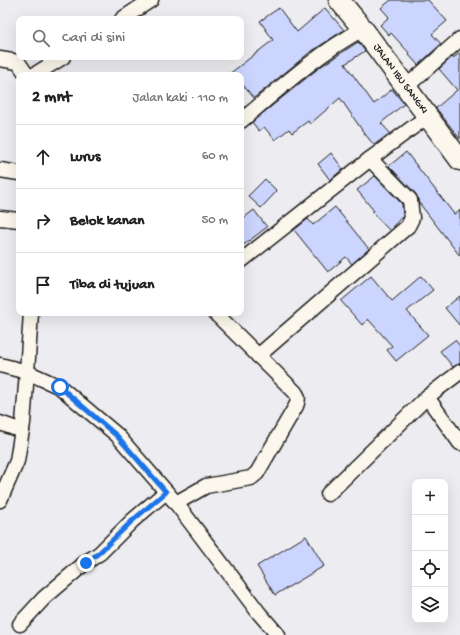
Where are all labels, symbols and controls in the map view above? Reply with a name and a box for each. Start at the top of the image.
search box [16,16,244,60]
icon: search [30,27,52,49]
text: Cari di sini [62,29,125,47]
street label: JALAN IBU SANGKI [370,42,430,117]
text: 2 mnt [32,88,71,108]
text: Jalan kaki · 110 m [133,91,228,106]
icon: ahead [32,146,54,168]
text: Lurus [70,148,100,166]
text: 60 m [202,149,228,164]
icon: right [32,210,54,232]
text: Belok kanan [70,212,144,230]
text: 50 m [201,213,228,228]
icon: arrive [32,274,54,296]
text: Tiba di tujuan [70,276,154,294]
route start [51,378,69,396]
map controls [412,479,448,623]
button: + [412,479,448,515]
button: − [412,515,448,551]
button: locate [412,551,448,587]
route end [77,554,95,572]
button: layers [412,587,448,623]

